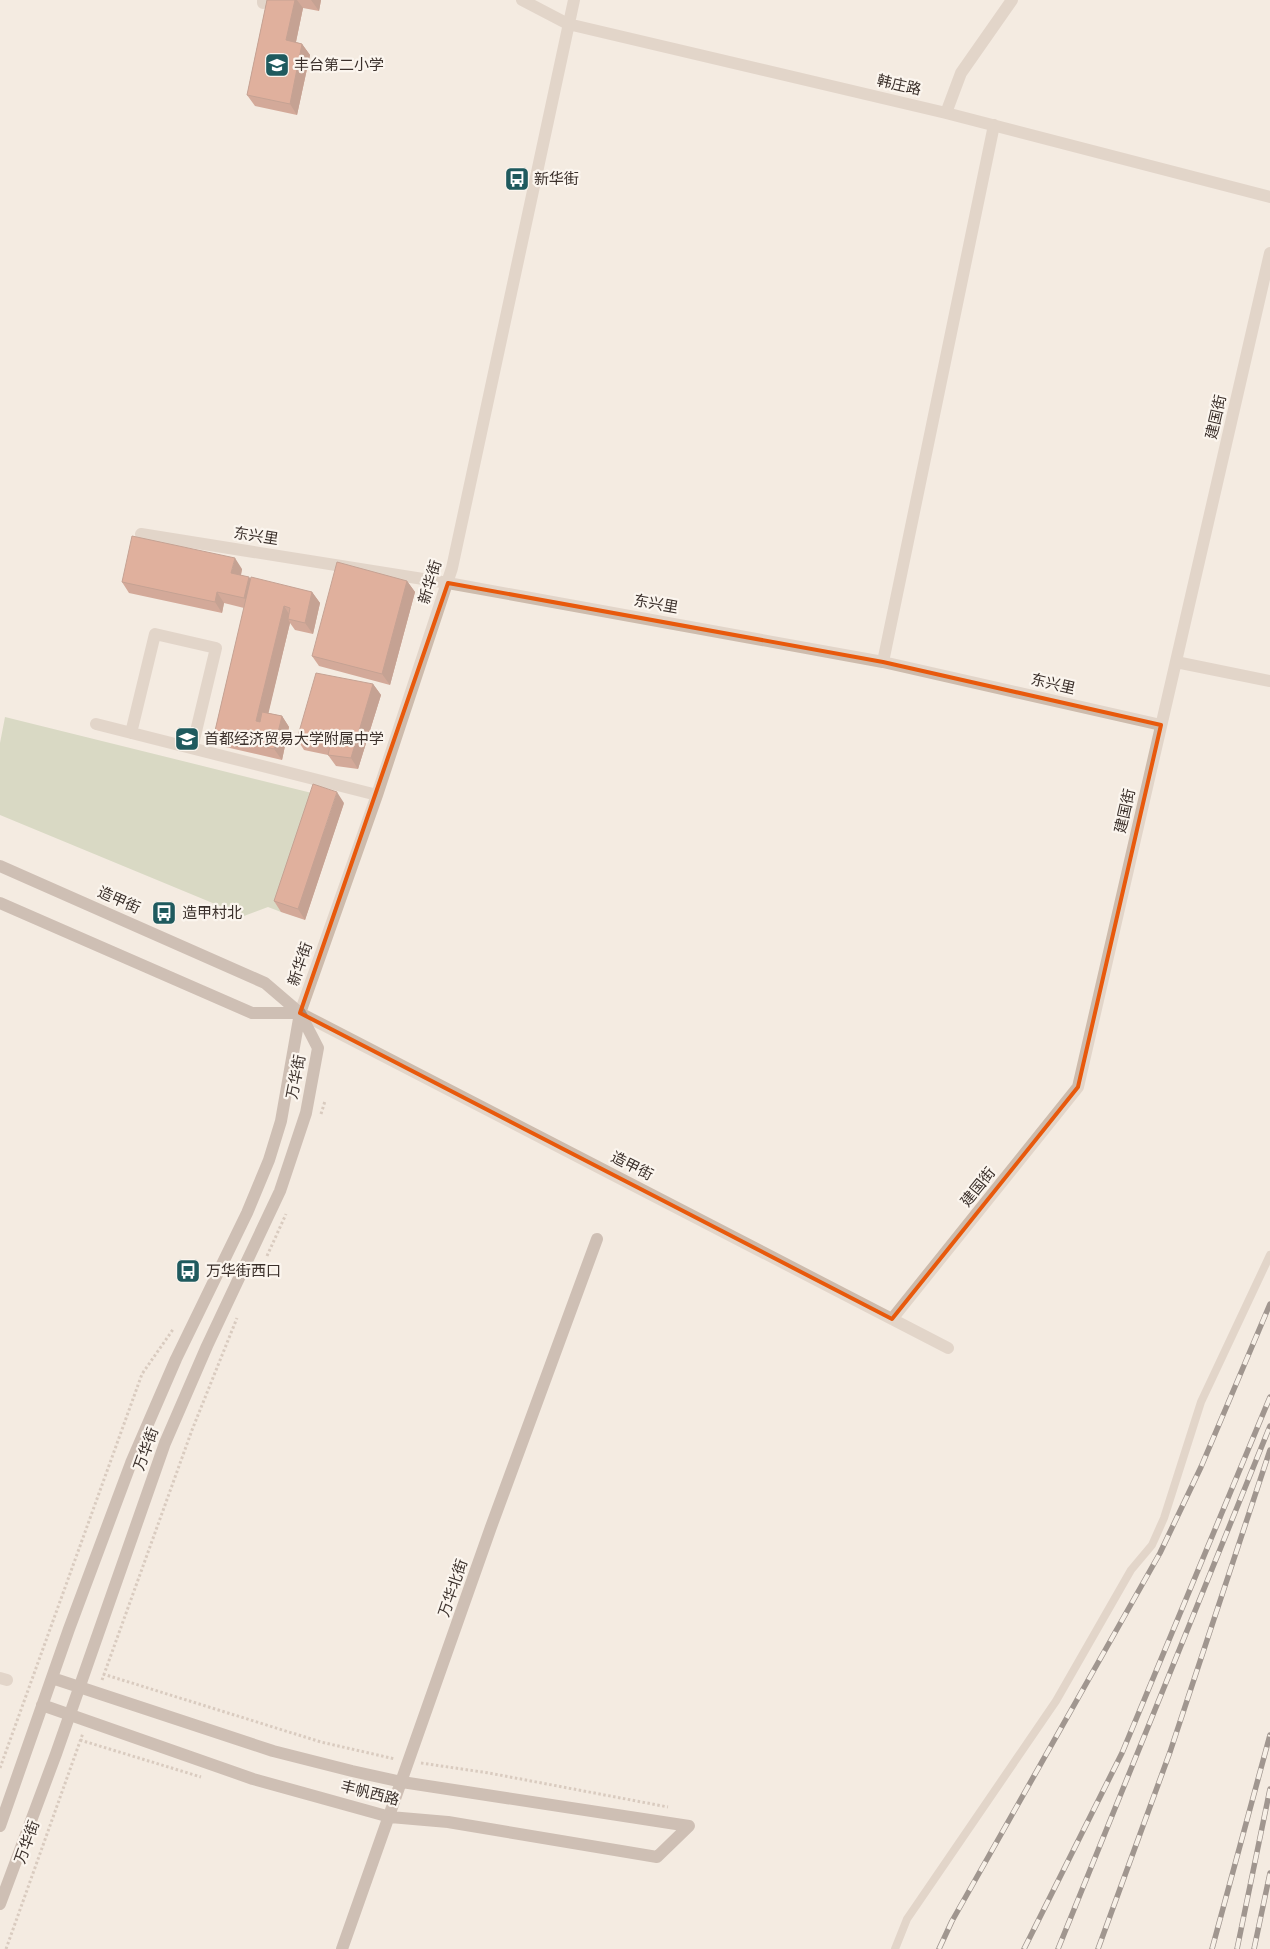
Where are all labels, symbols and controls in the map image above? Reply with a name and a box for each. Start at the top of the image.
school or university icon: 丰台第二小学 [264,52,290,78]
place label: 丰台第二小学 [294,56,384,74]
street label: 韩庄路 [875,71,923,99]
bus stop icon: 新华街 [504,166,530,192]
place label: 新华街 [534,170,579,188]
street label: 建国街 [1202,393,1230,441]
street label: 东兴里 [232,524,280,548]
street label: 新华街 [415,558,445,606]
street label: 东兴里 [632,591,680,617]
street label: 东兴里 [1029,670,1077,698]
school or university icon: 首都经济贸易大学附属中学 [174,726,200,752]
place label: 首都经济贸易大学附属中学 [204,730,384,748]
street label: 建国街 [1111,787,1139,835]
street label: 造甲街 [95,883,143,917]
bus stop icon: 造甲村北 [151,900,177,926]
place label: 造甲村北 [182,904,242,922]
street label: 新华街 [284,940,316,988]
street label: 万华街 [283,1053,309,1101]
street label: 造甲街 [608,1148,656,1184]
street label: 建国街 [957,1164,999,1210]
bus stop icon: 万华街西口 [175,1258,201,1284]
place label: 万华街西口 [206,1262,281,1280]
street label: 万华街 [130,1425,162,1473]
street label: 万华北街 [435,1557,471,1619]
street label: 丰帆西路 [339,1777,401,1809]
street label: 万华街 [11,1818,43,1866]

